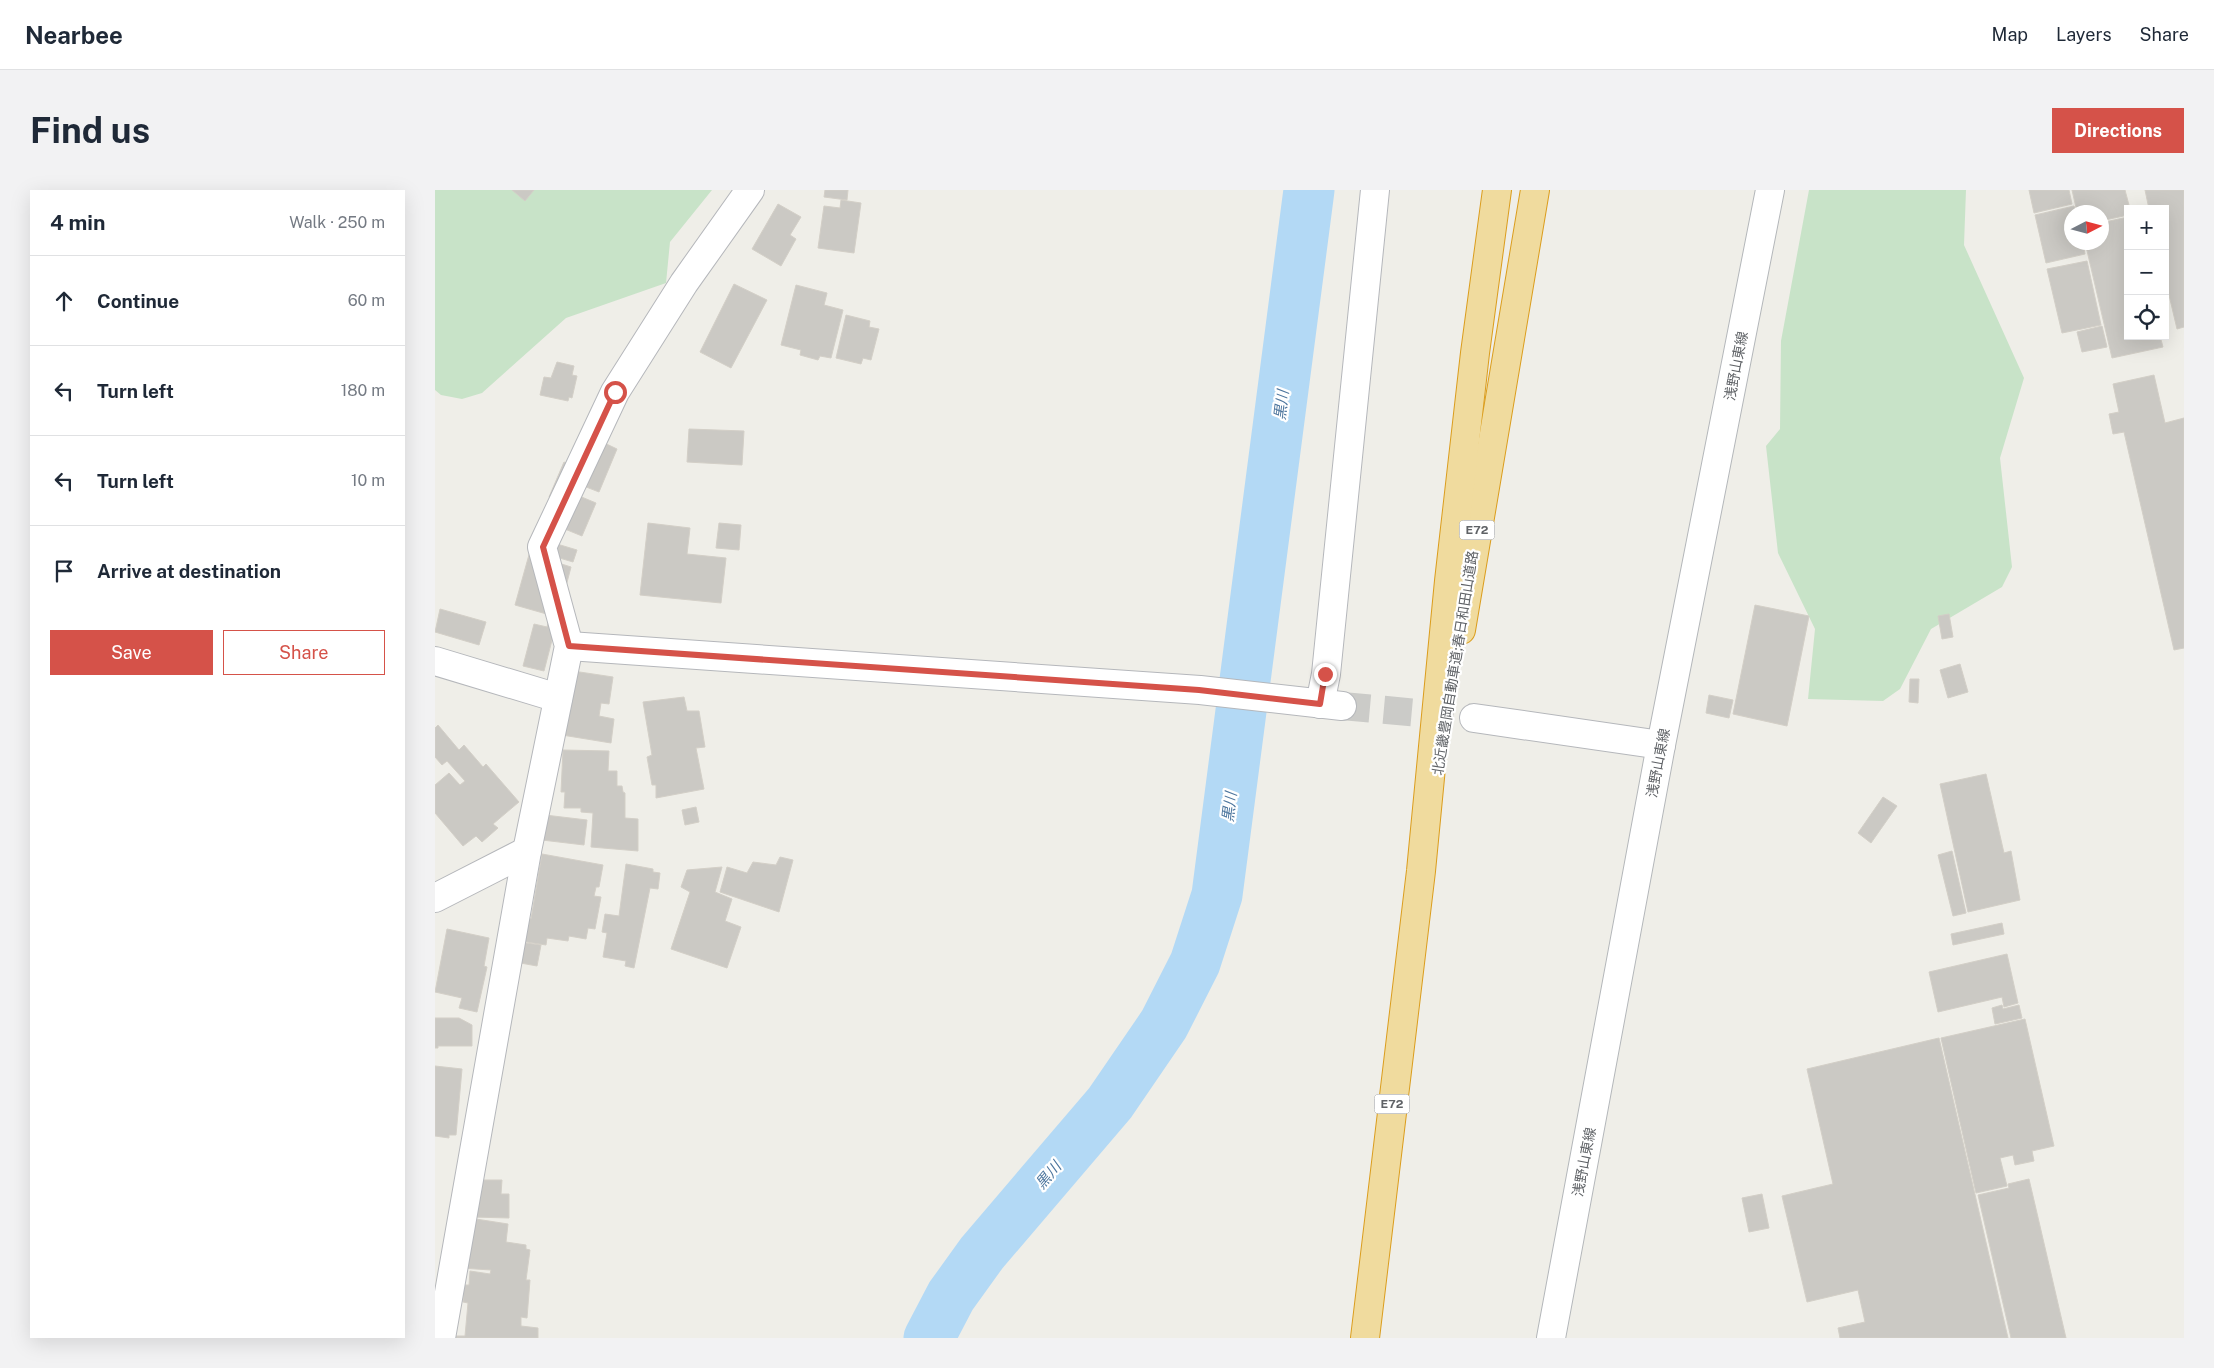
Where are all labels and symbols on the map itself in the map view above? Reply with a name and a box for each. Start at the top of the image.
north arrow [2064,205,2109,250]
street label: 浅野山東線 [1721,330,1751,402]
route start [604,381,627,404]
water label: 黒川 [1271,387,1292,421]
road number: E72 [1459,520,1495,540]
street label: 北近畿豊岡自動車道;春日和田山道路 [1429,549,1481,777]
route end [1314,663,1337,686]
street label: 浅野山東線 [1643,727,1673,799]
water label: 黒川 [1219,789,1240,823]
road number: E72 [1375,1094,1409,1114]
street label: 浅野山東線 [1569,1126,1599,1198]
water label: 黒川 [1032,1157,1065,1192]

